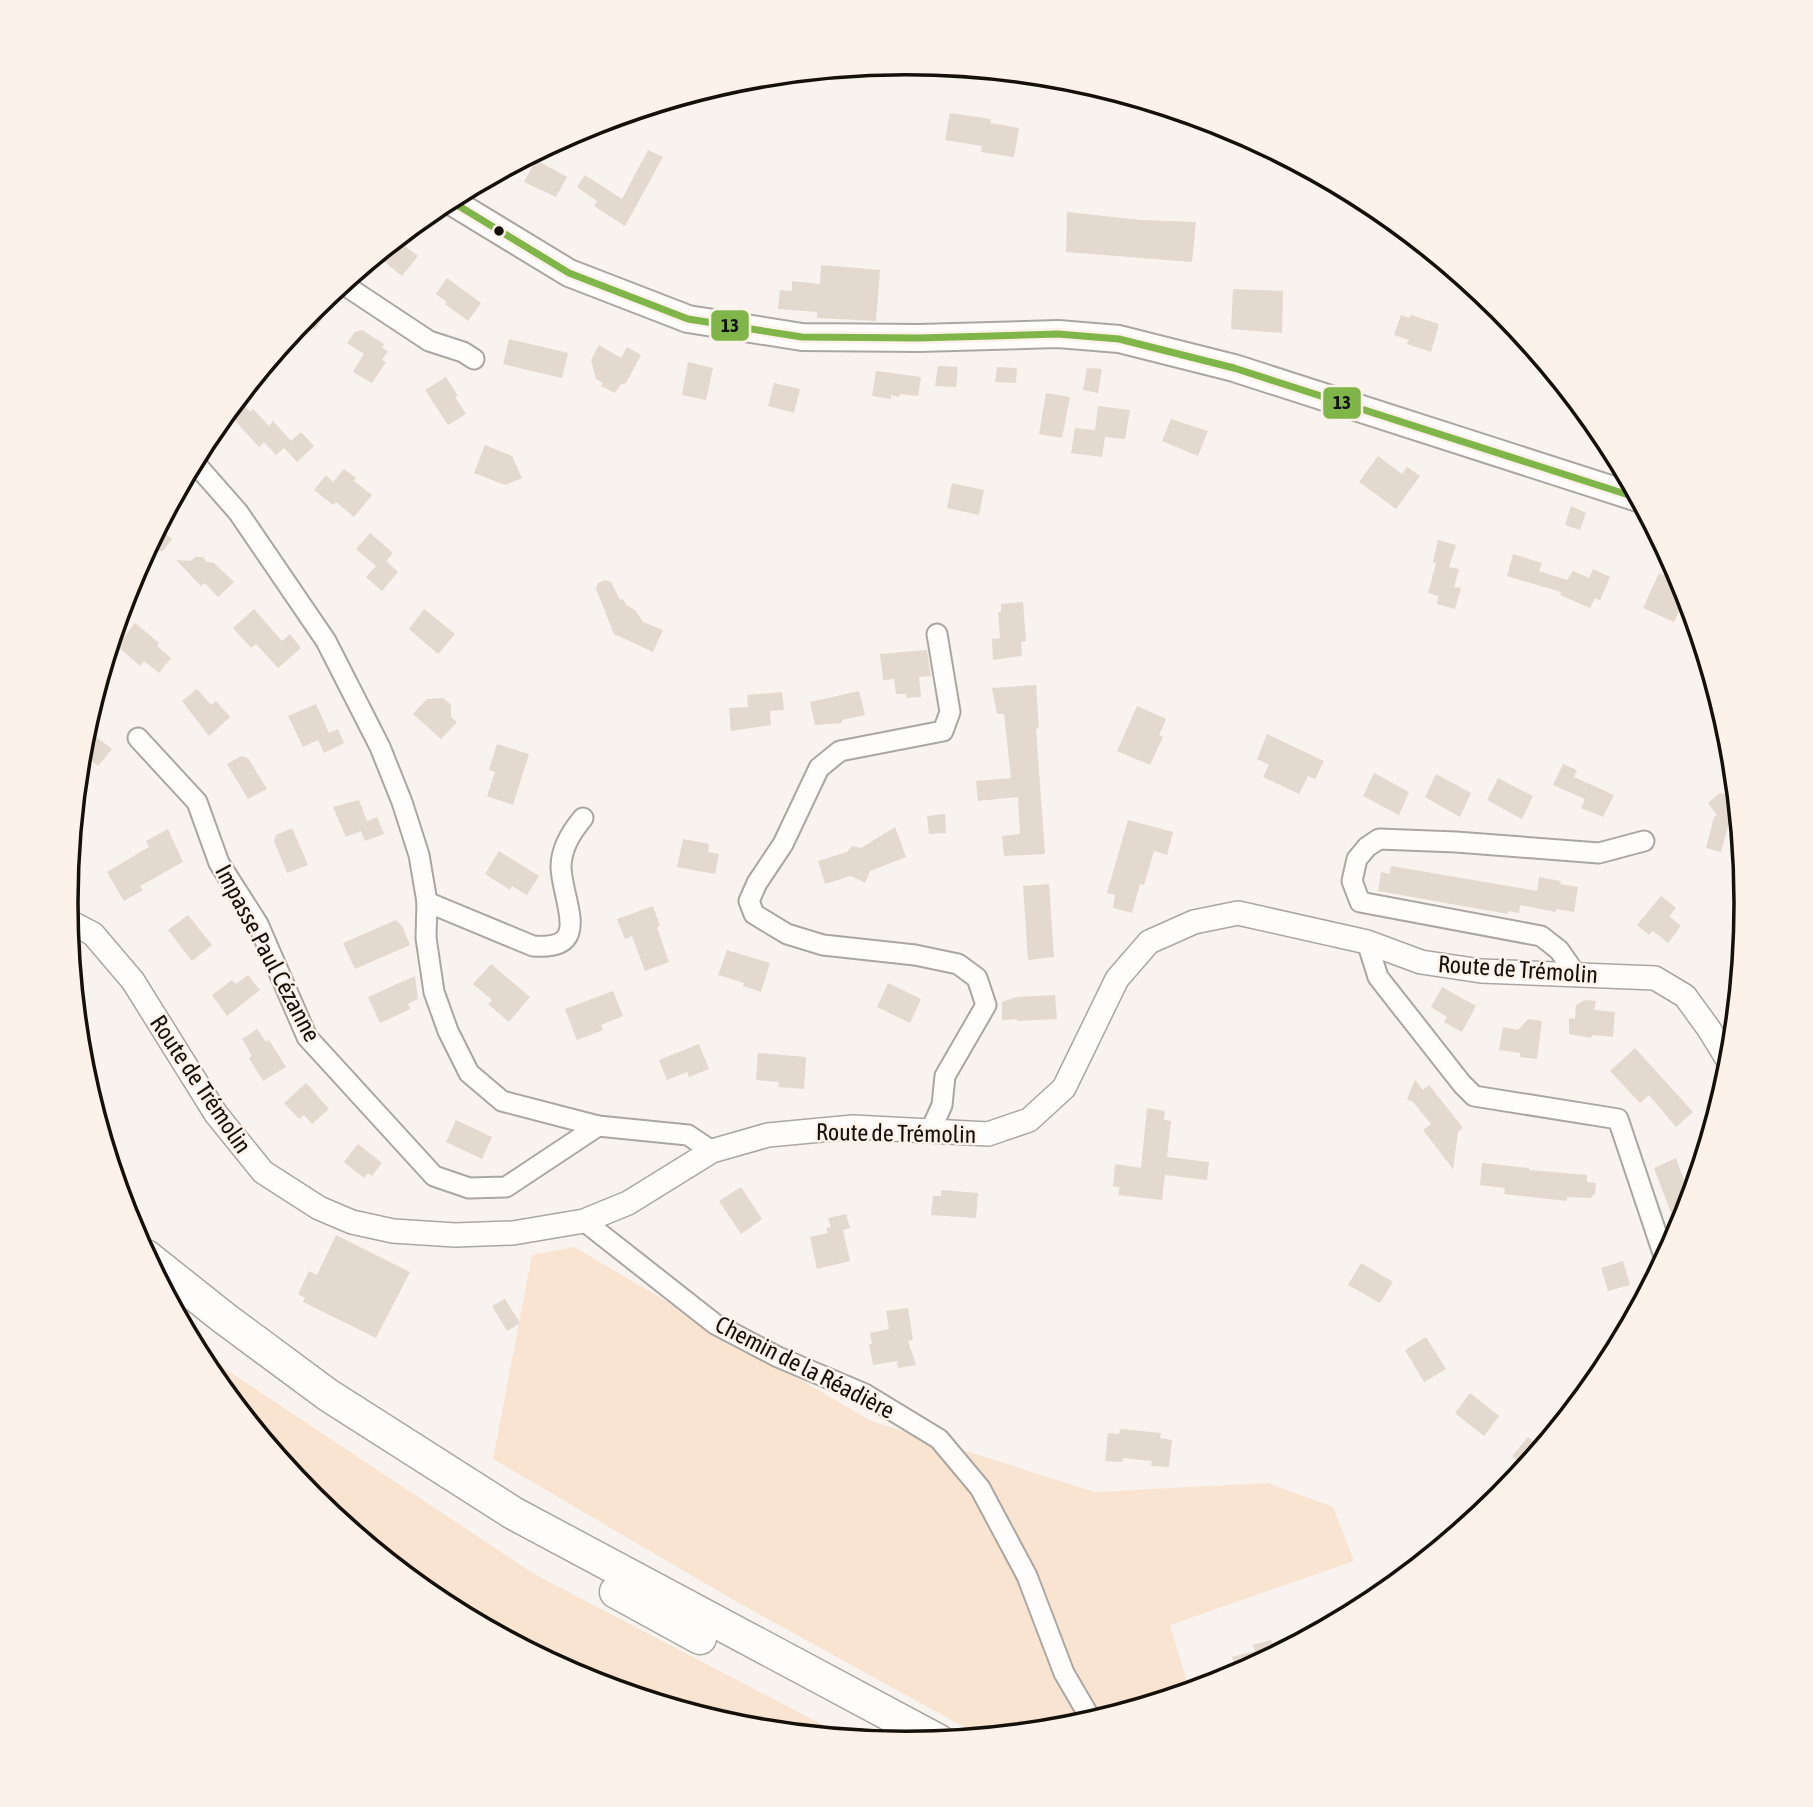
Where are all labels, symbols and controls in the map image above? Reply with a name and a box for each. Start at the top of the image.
unlabelled marker [492,224,506,238]
line badge: 13 [710,309,750,342]
text: 13 [721,314,739,336]
line badge: 13 [1322,386,1362,420]
text: 13 [1333,391,1351,413]
street label: Impasse Paul Cézanne [210,860,326,1046]
street label: Route de Trémolin [1437,950,1599,988]
street label: Route de Trémolin [145,1010,257,1158]
street label: Route de Trémolin [816,1118,976,1148]
street label: Chemin de la Réadière [711,1310,899,1424]

